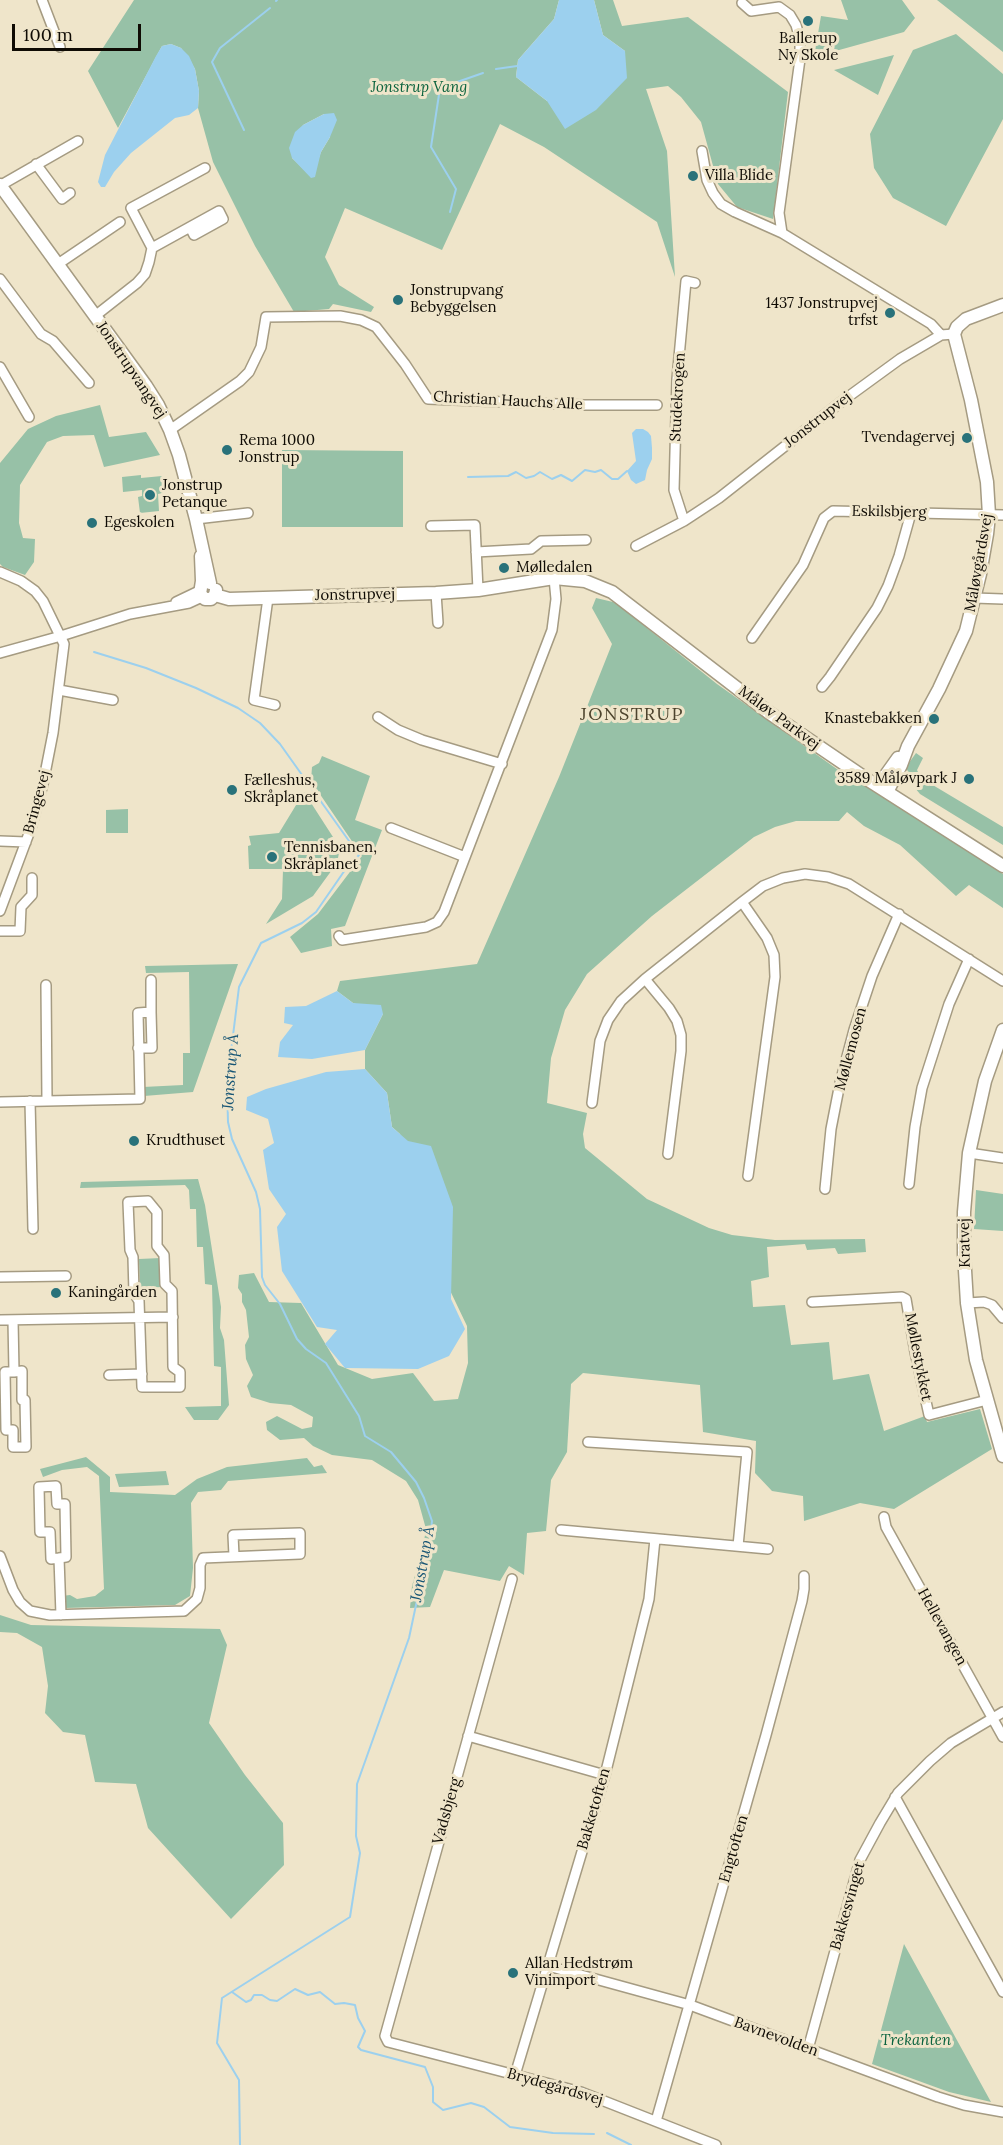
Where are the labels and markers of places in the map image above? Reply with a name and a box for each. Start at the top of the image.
marker: Ballerup Ny Skole [801,14,815,28]
place label: Ballerup Ny Skole [778,30,838,65]
place label: Villa Blide [705,167,773,185]
marker: Villa Blide [686,169,700,183]
place label: Jonstrupvang Bebyggelsen [410,282,503,317]
marker: Jonstrupvang Bebyggelsen [391,293,405,307]
place label: 1437 Jonstrupvej trfst [766,295,878,330]
marker: 1437 Jonstrupvej trfst [883,306,897,320]
place label: Tvendagervej [861,429,955,447]
marker: Tvendagervej [960,431,974,445]
place label: Rema 1000 Jonstrup [239,432,315,467]
marker: Rema 1000 Jonstrup [220,443,234,457]
place label: Jonstrup Petanque [162,477,227,512]
marker: Jonstrup Petanque [143,488,157,502]
place label: Egeskolen [104,514,175,532]
marker: Egeskolen [85,516,99,530]
place label: Mølledalen [516,559,593,577]
marker: Mølledalen [497,561,511,575]
place label: Knastebakken [824,710,922,728]
marker: Knastebakken [927,712,941,726]
place label: 3589 Måløvpark J [837,770,957,788]
place label: Fælleshus, Skråplanet [244,772,318,807]
marker: 3589 Måløvpark J [962,772,976,786]
marker: Fælleshus, Skråplanet [225,783,239,797]
place label: Tennisbanen, Skråplanet [284,839,377,874]
marker: Tennisbanen, Skråplanet [265,850,279,864]
place label: Krudthuset [146,1132,225,1150]
marker: Krudthuset [127,1134,141,1148]
place label: Kaningården [68,1284,157,1302]
marker: Kaningården [49,1286,63,1300]
place label: Allan Hedstrøm Vinimport [525,1955,633,1990]
marker: Allan Hedstrøm Vinimport [506,1966,520,1980]

